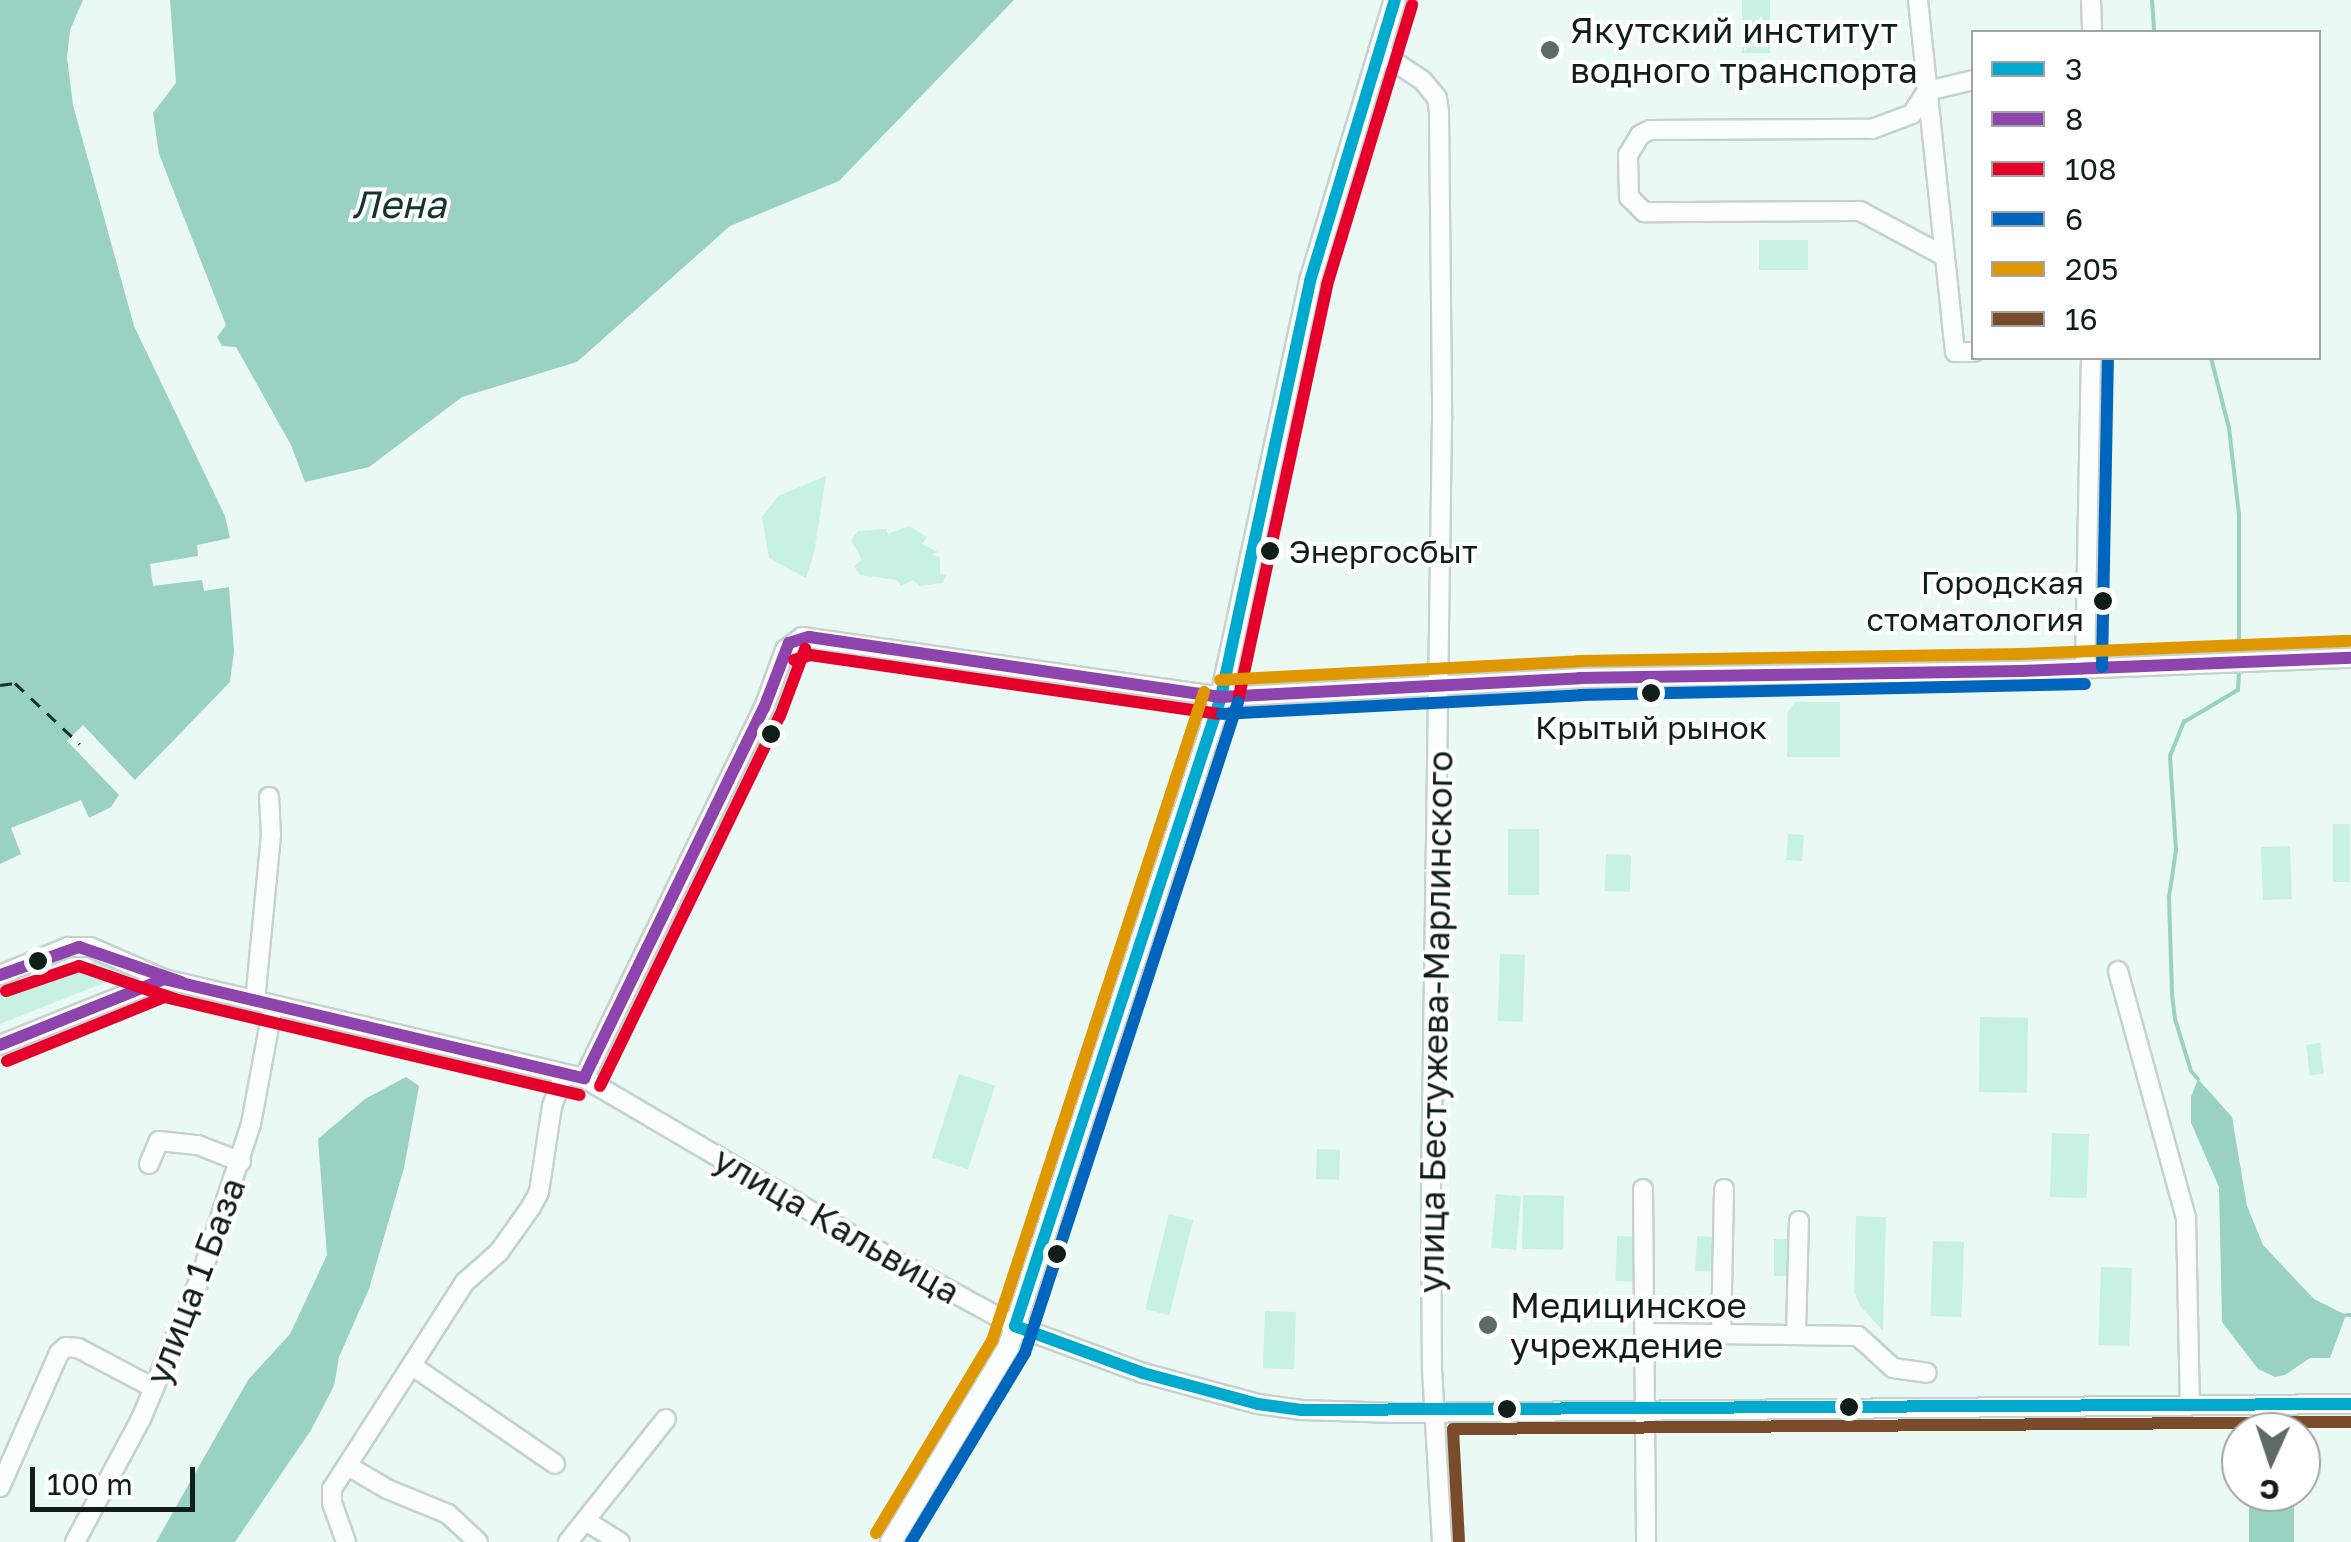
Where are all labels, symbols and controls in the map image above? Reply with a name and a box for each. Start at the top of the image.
place label: Якутский институт водного транспорта [1570,9,1918,91]
legend [1971,30,2321,360]
marker: Якутский институт водного транспорта [1539,39,1561,61]
text: 3 [2065,51,2083,87]
text: 8 [2065,101,2083,137]
text: 108 [2065,151,2116,187]
water label: Лена [352,181,446,227]
text: 6 [2065,201,2083,237]
text: 205 [2065,251,2118,287]
text: 16 [2065,301,2098,337]
place label: Энергосбыт [1289,532,1478,570]
marker: Энергосбыт [1260,541,1280,561]
place label: Городская стоматология [1867,564,2084,639]
marker: Городская стоматология [2093,591,2113,611]
marker: Крытый рынок [1641,683,1661,703]
place label: Крытый рынок [1535,708,1767,746]
unlabelled marker [761,724,781,744]
street label: улица Бестужева-Марлинского [1409,750,1461,1294]
unlabelled marker [28,951,48,971]
street label: улица Кальвица [707,1138,967,1312]
street label: улица 1 База [136,1172,254,1390]
unlabelled marker [1047,1244,1067,1264]
place label: Медицинское учреждение [1510,1284,1747,1366]
marker: Медицинское учреждение [1475,1312,1501,1338]
unlabelled marker [1839,1397,1859,1417]
unlabelled marker [1497,1399,1517,1419]
north arrow [2221,1412,2321,1512]
scale bar [35,1447,200,1509]
text: 100 m [47,1466,133,1502]
text: С [2259,1473,2280,1507]

